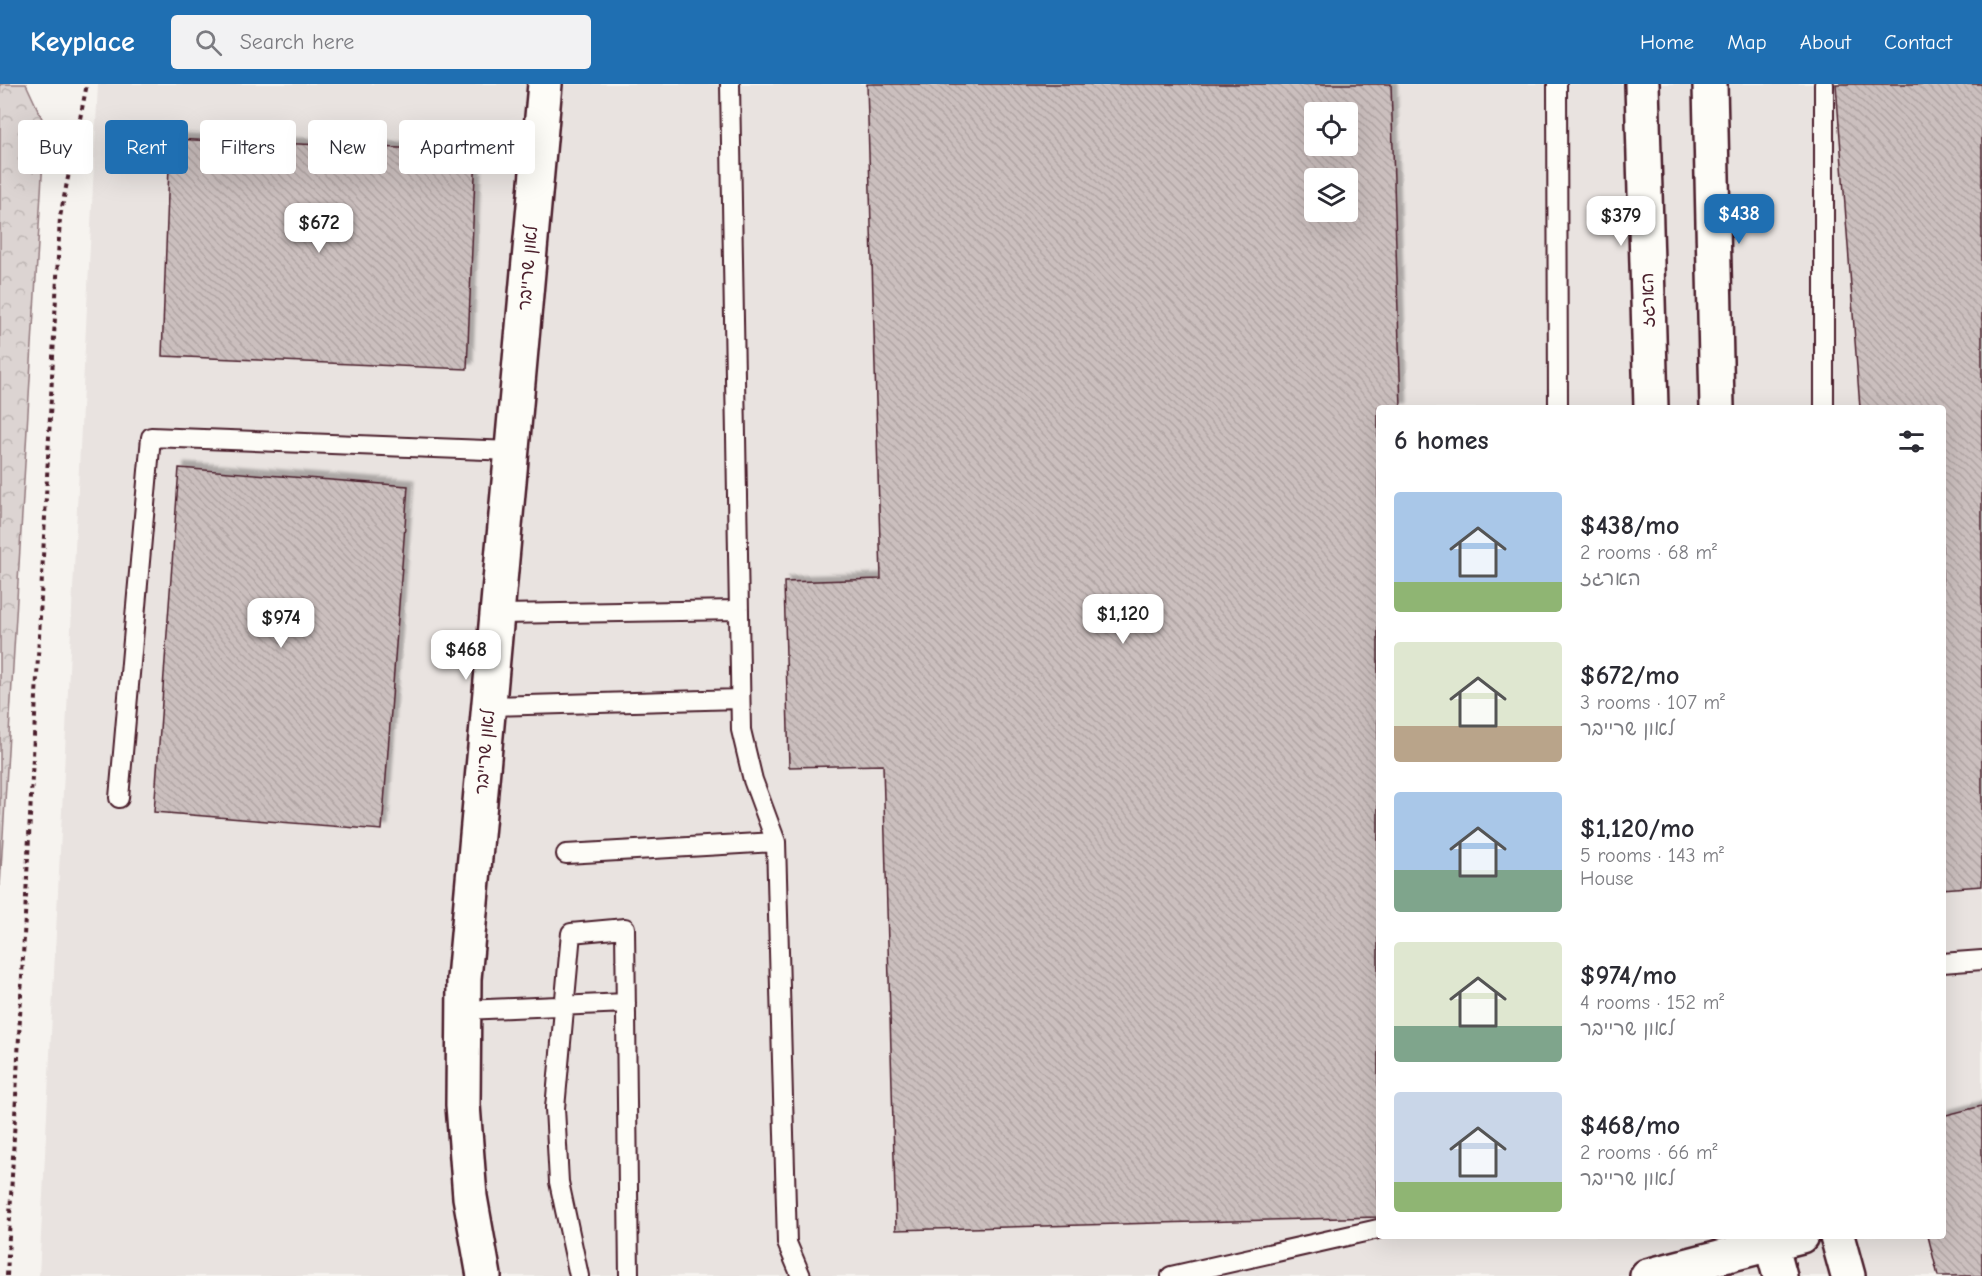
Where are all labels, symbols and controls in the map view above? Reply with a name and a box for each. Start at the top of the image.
search box [171,15,591,69]
text: Keyplace [30,26,135,58]
icon: search [192,26,225,59]
text: Search here [240,29,354,55]
text: Home [1640,30,1694,54]
text: Map [1727,30,1767,54]
text: About [1800,30,1851,54]
text: Contact [1884,30,1952,54]
map controls [1304,102,1358,222]
button: locate [1304,102,1358,156]
chip: Buy [18,120,93,174]
chip: Rent [105,120,188,174]
chip: Filters [200,120,296,174]
chip: New [308,120,387,174]
chip: Apartment [399,120,535,174]
button: layers [1304,168,1358,222]
pin: $438 [1703,194,1775,245]
pin: $379 [1585,196,1657,247]
text: $438 [1718,202,1760,225]
pin: $672 [283,203,355,254]
text: $379 [1601,204,1641,227]
text: $672 [298,211,340,234]
street label: לאון שרייבר [514,224,542,311]
street label: הארגז [1637,272,1659,328]
icon: filters [1895,425,1928,458]
text: 6 homes [1394,426,1489,456]
text: $438/mo [1580,511,1680,541]
icon: home [1442,516,1514,588]
text: 2 rooms · 68 m² [1580,541,1717,564]
text: הארגז [1580,567,1641,590]
pin: $1,120 [1074,594,1172,645]
pin: $974 [245,598,317,649]
text: $1,120 [1097,602,1149,625]
text: $974 [261,606,301,629]
pin: $468 [430,630,502,681]
text: $468 [445,638,487,661]
text: $672/mo [1580,661,1679,691]
icon: home [1442,666,1514,738]
text: 3 rooms · 107 m² [1580,691,1725,714]
street label: לאון שרייבר [471,708,499,795]
text: לאון שרייבר [1580,717,1675,740]
text: $1,120/mo [1580,814,1694,844]
icon: home [1442,816,1514,888]
text: 5 rooms · 143 m² [1580,844,1724,867]
text: House [1580,867,1634,890]
text: $974/mo [1580,961,1677,991]
icon: home [1442,966,1514,1038]
text: 4 rooms · 152 m² [1580,991,1724,1014]
text: לאון שרייבר [1580,1017,1675,1040]
text: $468/mo [1580,1111,1680,1141]
icon: home [1442,1116,1514,1188]
text: 2 rooms · 66 m² [1580,1141,1718,1164]
text: לאון שרייבר [1580,1167,1675,1190]

